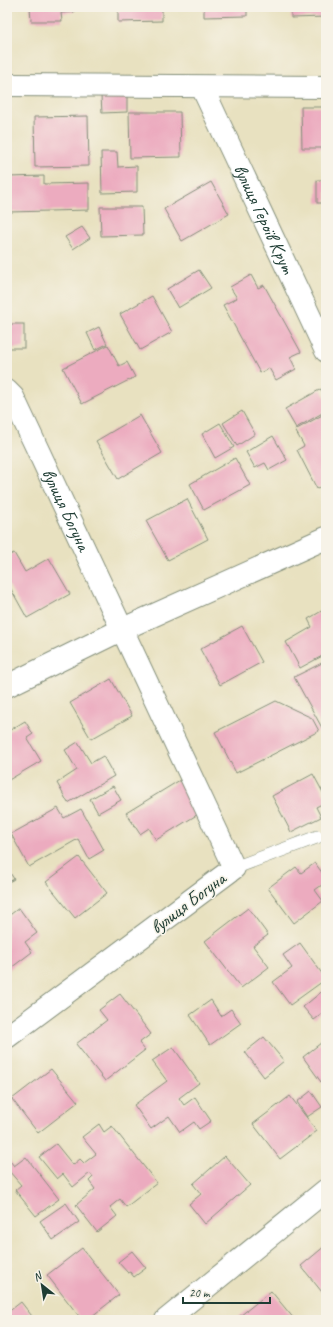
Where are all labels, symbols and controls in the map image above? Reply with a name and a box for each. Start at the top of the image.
street label: вулиця Героїв Крут [228,160,301,279]
street label: вулиця Богуна [36,465,96,557]
street label: вулиця Богуна [145,865,232,939]
north arrow [22,1265,62,1305]
text: N [31,1267,45,1284]
scale bar [183,1279,270,1305]
text: 20 m [189,1285,211,1301]

